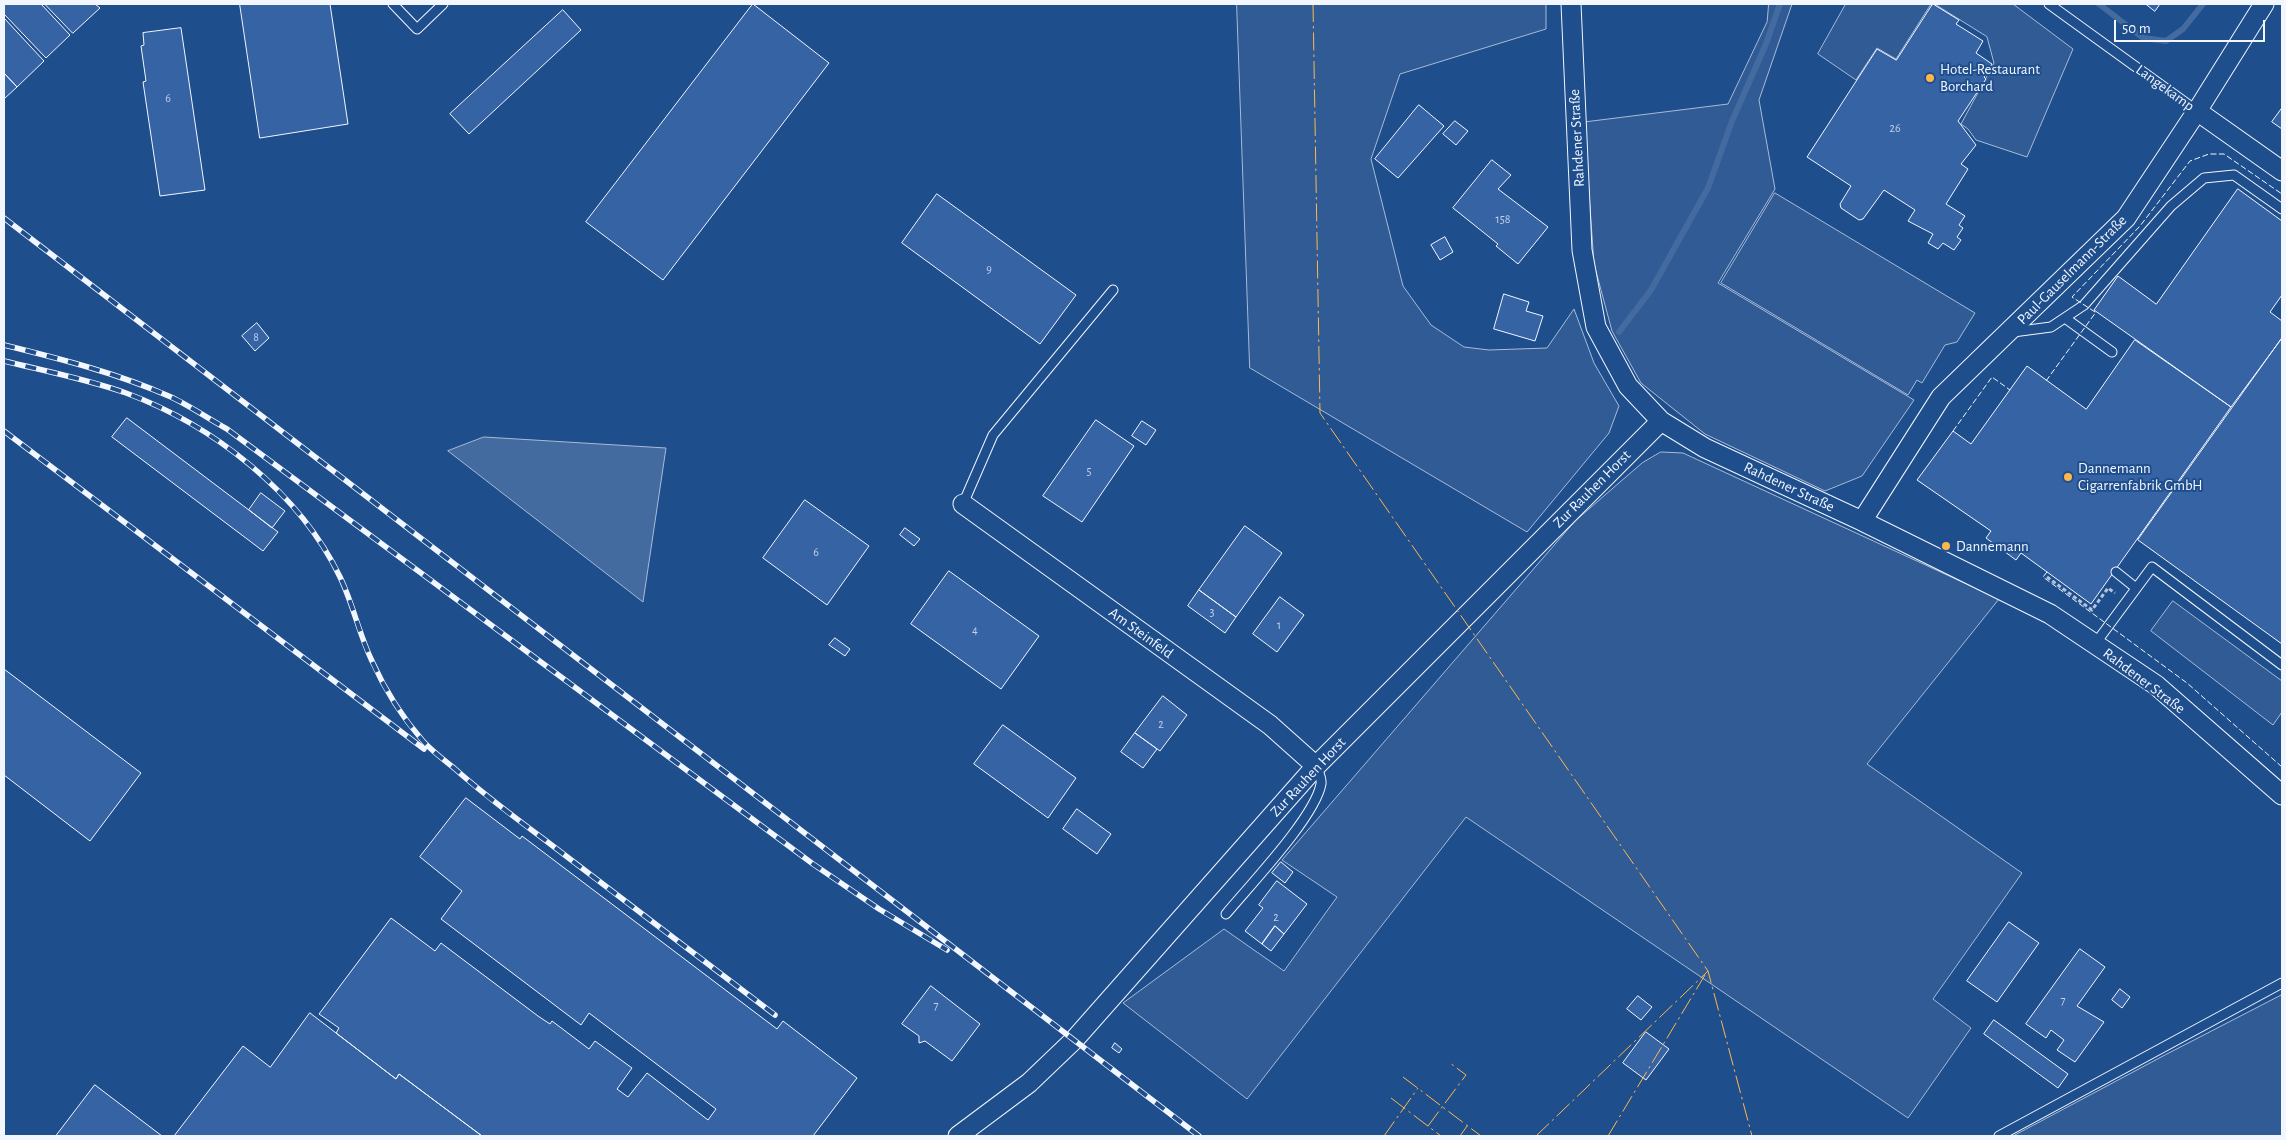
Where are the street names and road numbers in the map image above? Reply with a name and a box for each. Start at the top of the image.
street label: Langekamp [2132,61,2198,115]
street label: Rahdener Straße [1565,89,1589,187]
street label: Paul-Gauselmann-Straße [2014,212,2130,328]
street label: Zur Rauhen Horst [1549,446,1635,532]
street label: Rahdener Straße [1741,458,1837,516]
street label: Am Steinfeld [1105,604,1177,662]
street label: Rahdener Straße [2099,644,2189,718]
street label: Zur Rauhen Horst [1267,733,1349,821]

